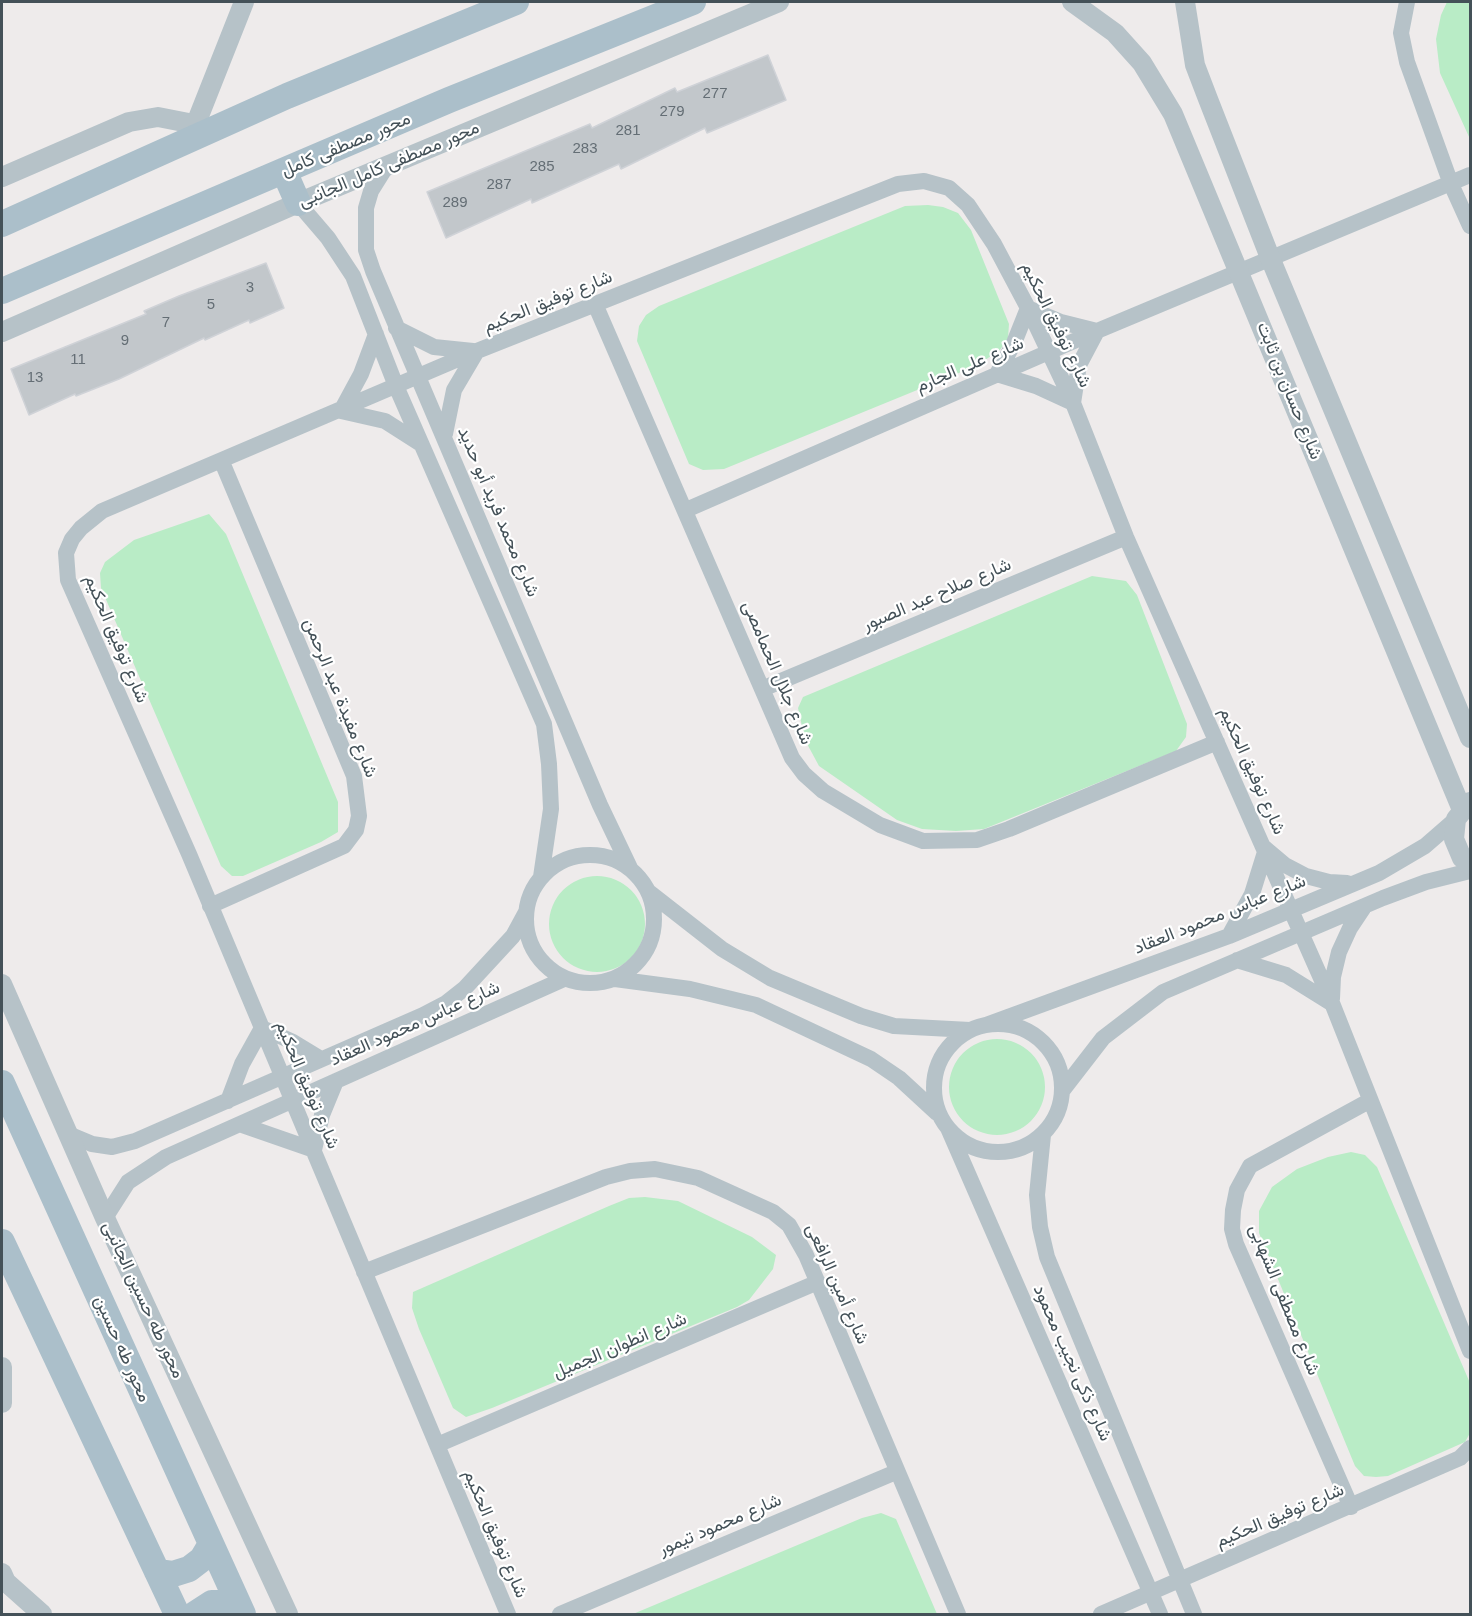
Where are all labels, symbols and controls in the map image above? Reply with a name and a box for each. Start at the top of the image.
house number: 277 [702,85,728,103]
house number: 279 [659,103,685,121]
street label: محور مصطفى كامل [278,108,414,182]
street label: محور مصطفى كامل الجانبى [295,117,483,213]
house number: 281 [615,122,641,140]
house number: 283 [572,140,598,158]
house number: 285 [529,158,555,176]
house number: 287 [486,176,512,194]
house number: 289 [442,194,468,212]
street label: شارع توفيق الحكيم [1016,259,1096,391]
street label: شارع توفيق الحكيم [480,266,616,338]
house number: 3 [246,279,254,297]
house number: 5 [207,296,215,314]
house number: 7 [162,314,170,332]
street label: شارع حسان بن ثابت [1252,319,1326,463]
house number: 9 [121,332,129,350]
street label: شارع على الجارم [913,333,1027,397]
house number: 11 [70,351,86,369]
house number: 13 [27,369,43,387]
street label: شارع محمد فريد أبو حديد [452,424,544,600]
street label: شارع صلاح عبد الصبور [859,554,1015,636]
street label: شارع توفيق الحكيم [79,572,153,706]
street label: شارع جلال الحمامصى [737,598,817,748]
street label: شارع مفيدة عبد الرحمن [298,615,382,781]
street label: شارع توفيق الحكيم [1214,704,1290,838]
street label: شارع عباس محمود العقاد [1131,871,1309,959]
street label: شارع عباس محمود العقاد [327,977,503,1071]
street label: شارع توفيق الحكيم [270,1018,344,1152]
street label: محور طه حسين الجانبى [97,1218,189,1382]
street label: شارع أمين الرافعى [801,1220,873,1348]
street label: شارع مصطفى الشهابى [1244,1221,1324,1379]
street label: شارع ذكى نجيب محمود [1028,1282,1116,1444]
street label: محور طه حسين [89,1292,155,1406]
street label: شارع انطوان الجميل [550,1308,690,1384]
street label: شارع توفيق الحكيم [458,1467,532,1601]
street label: شارع توفيق الحكيم [1213,1479,1347,1553]
street label: شارع محمود تيمور [655,1489,785,1561]

